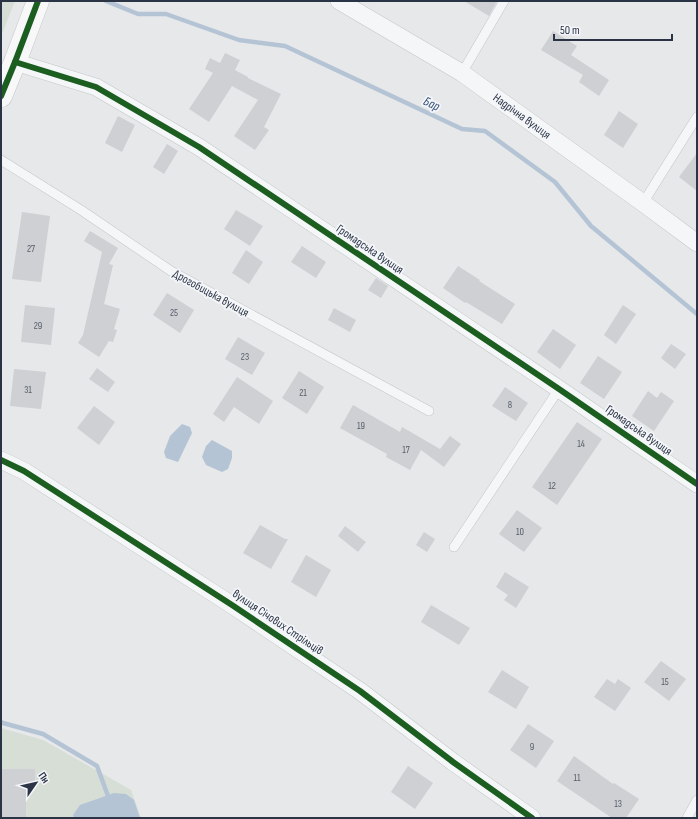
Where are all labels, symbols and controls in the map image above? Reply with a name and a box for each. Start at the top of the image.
scale bar [554,16,672,42]
text: 50 m [560,23,580,38]
street label: Надрічна вулиця [490,90,554,143]
water label: Бар [421,93,443,115]
street label: Громадська вулиця [333,221,406,278]
house number: 27 [27,243,35,255]
street label: Дрогобицька вулиця [170,266,252,321]
house number: 25 [170,307,178,319]
house number: 29 [34,320,42,332]
house number: 23 [241,351,249,363]
house number: 31 [24,384,32,396]
house number: 21 [299,387,307,399]
house number: 8 [508,399,512,411]
street label: Громадська вулиця [602,402,675,459]
house number: 19 [357,420,365,432]
house number: 14 [577,438,585,450]
house number: 17 [402,444,410,456]
house number: 12 [548,480,556,492]
house number: 10 [516,526,524,538]
street label: вулиця Січових Стрільців [229,586,326,658]
house number: 15 [661,676,669,688]
house number: 9 [530,741,534,753]
north arrow [16,763,56,803]
text: Пн [36,770,52,786]
house number: 11 [574,772,581,784]
house number: 13 [614,798,622,810]

